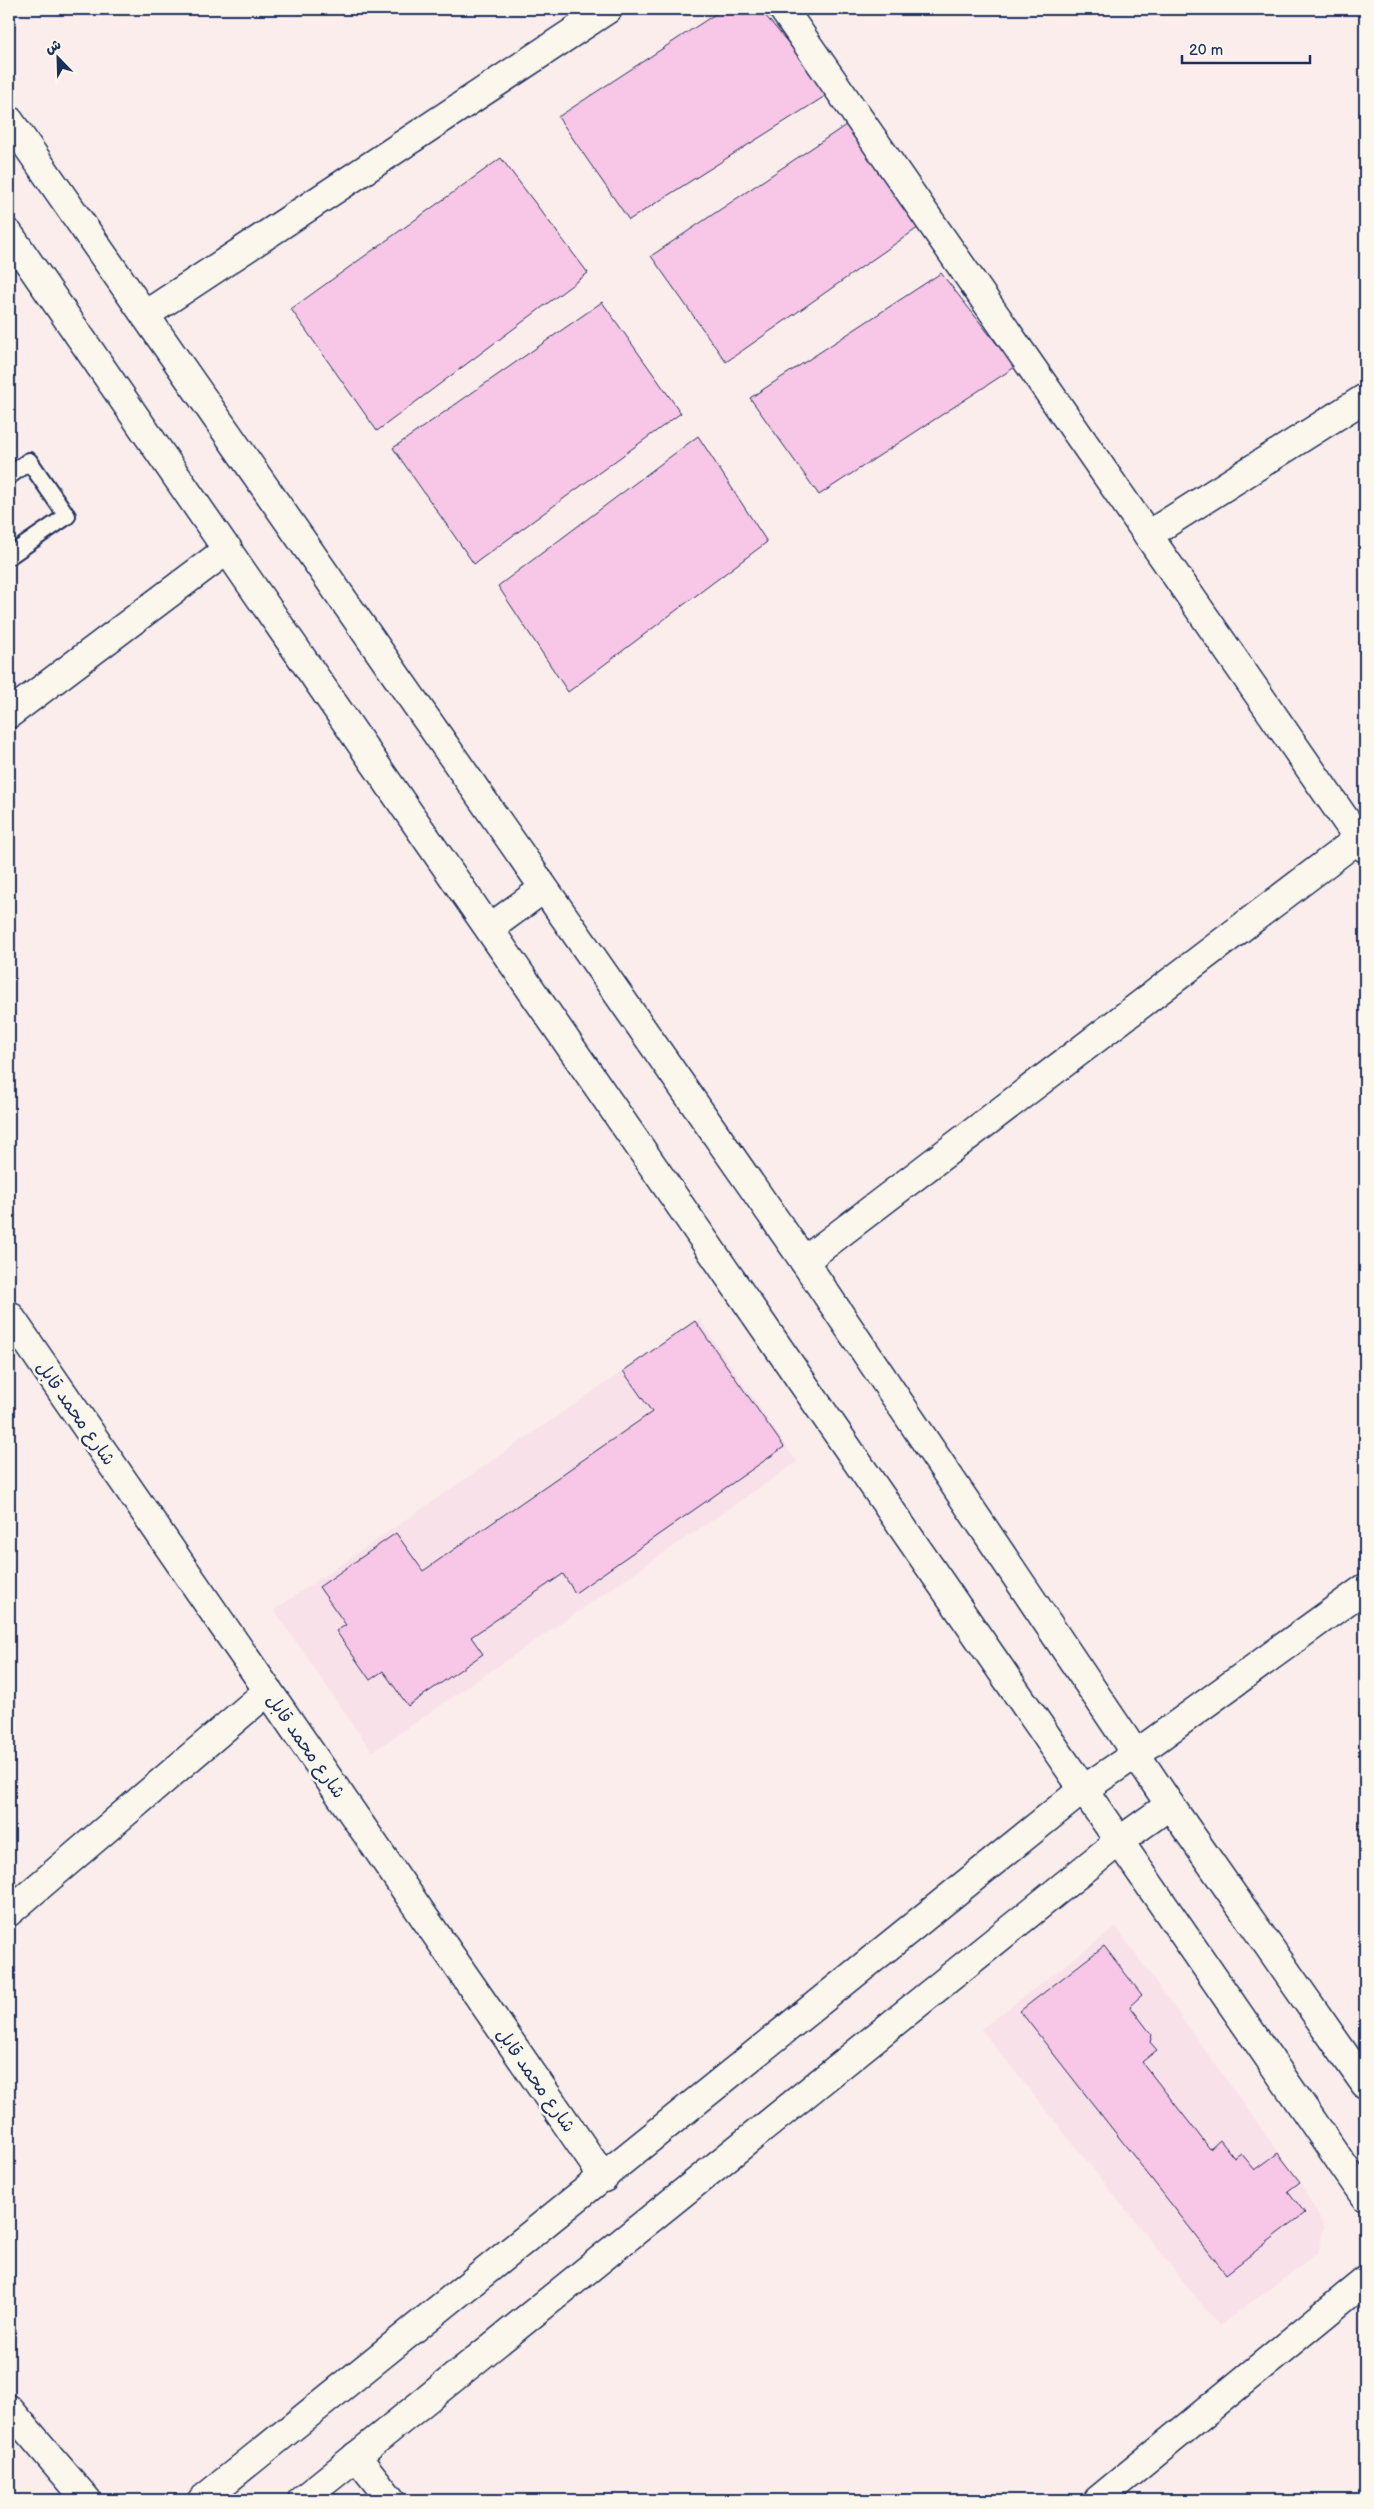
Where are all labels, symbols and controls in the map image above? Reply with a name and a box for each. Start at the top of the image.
north arrow [32,32,82,82]
scale bar [1182,32,1309,64]
text: ش [43,36,64,57]
text: 20 m [1189,41,1223,60]
street label: شارع محمد قابل [31,1357,119,1470]
street label: شارع محمد قابل [261,1690,349,1803]
street label: شارع محمد قابل [491,2024,579,2137]

